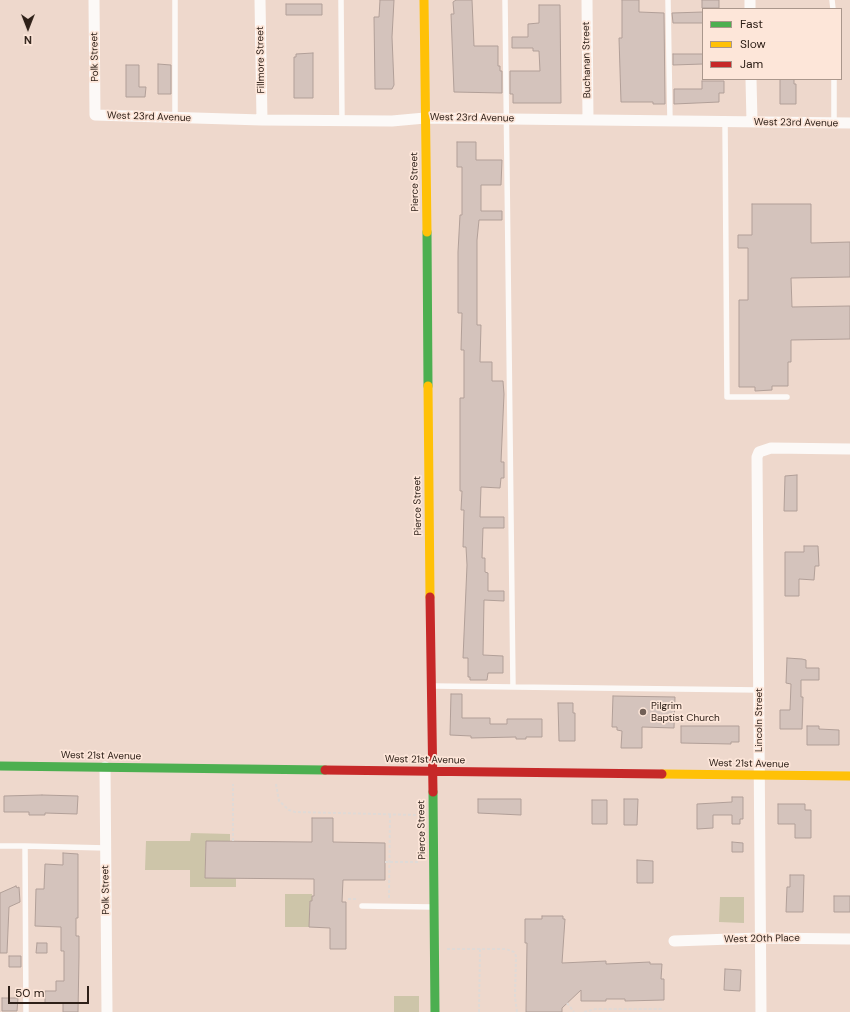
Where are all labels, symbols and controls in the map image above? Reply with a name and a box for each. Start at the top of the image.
north arrow [8,8,48,48]
legend [702,8,842,80]
text: Fast [740,16,763,32]
street label: Buchanan Street [580,22,594,98]
street label: Fillmore Street [254,26,268,94]
street label: Polk Street [89,32,101,82]
text: N [24,33,32,47]
text: Slow [740,36,766,52]
text: Jam [740,56,763,72]
street label: West 23rd Avenue [107,110,191,124]
street label: West 23rd Avenue [430,111,514,125]
street label: West 23rd Avenue [754,116,838,130]
street label: Pierce Street [408,152,422,212]
street label: Pierce Street [411,476,425,536]
street label: Lincoln Street [753,688,765,752]
place label: Pilgrim Baptist Church [651,700,720,724]
marker: Pilgrim Baptist Church [638,707,648,717]
street label: West 21st Avenue [61,749,141,763]
street label: West 21st Avenue [385,753,465,767]
street label: West 21st Avenue [709,757,789,771]
street label: Pierce Street [415,800,429,860]
street label: Polk Street [100,865,112,915]
street label: West 20th Place [724,932,800,946]
scale bar [10,978,91,1004]
text: 50 m [15,985,44,1001]

